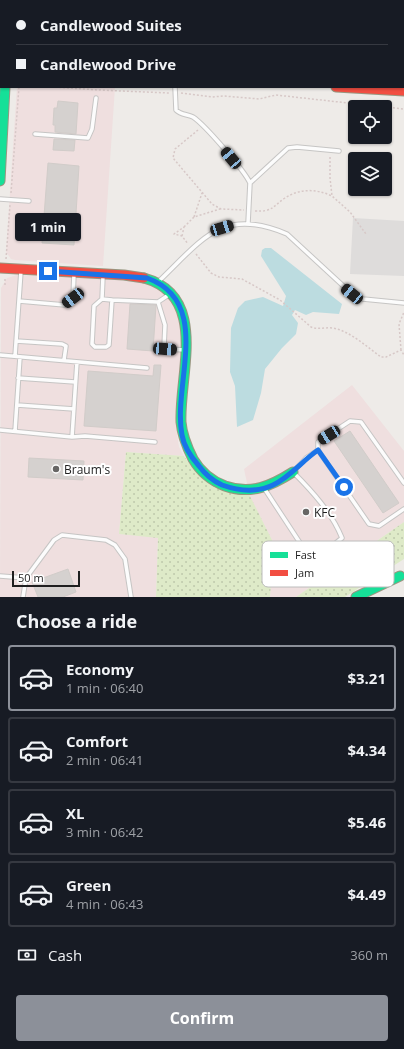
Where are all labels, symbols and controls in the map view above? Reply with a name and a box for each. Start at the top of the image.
text: Candlewood Suites [40,15,182,35]
text: Candlewood Drive [40,54,176,74]
map controls [348,100,392,196]
button: locate [348,100,392,144]
car [219,145,243,171]
button: layers [348,152,392,196]
callout: 1 min [15,213,81,241]
text: 1 min [30,218,66,236]
car [209,219,235,237]
route end [39,262,57,280]
car [339,282,365,306]
car [60,286,86,310]
car [153,342,177,356]
car [316,424,342,446]
place label: Braum's [64,461,110,478]
marker: Braum's [51,464,61,474]
route start [335,478,353,496]
place label: KFC [314,504,336,521]
marker: KFC [301,507,311,517]
legend [262,541,394,587]
text: Fast [295,547,316,562]
text: Jam [294,565,314,580]
scale bar [12,569,80,588]
text: 50 m [18,570,44,585]
text: Choose a ride [16,609,137,633]
text: Economy [66,659,134,679]
icon: car [18,660,54,696]
text: $3.21 [347,668,386,688]
text: 1 min · 06:40 [66,679,143,697]
text: Comfort [66,731,128,751]
icon: car [18,732,54,768]
text: $4.34 [347,740,386,760]
text: 2 min · 06:41 [66,751,143,769]
text: XL [66,803,84,823]
icon: car [18,804,54,840]
text: $5.46 [347,812,386,832]
text: 3 min · 06:42 [66,823,143,841]
text: Green [66,875,111,895]
icon: car [18,876,54,912]
text: $4.49 [347,884,386,904]
text: 4 min · 06:43 [66,895,143,913]
icon: cash [16,944,38,966]
text: Cash [48,945,82,965]
text: 360 m [350,946,388,964]
button: Confirm [16,995,388,1041]

